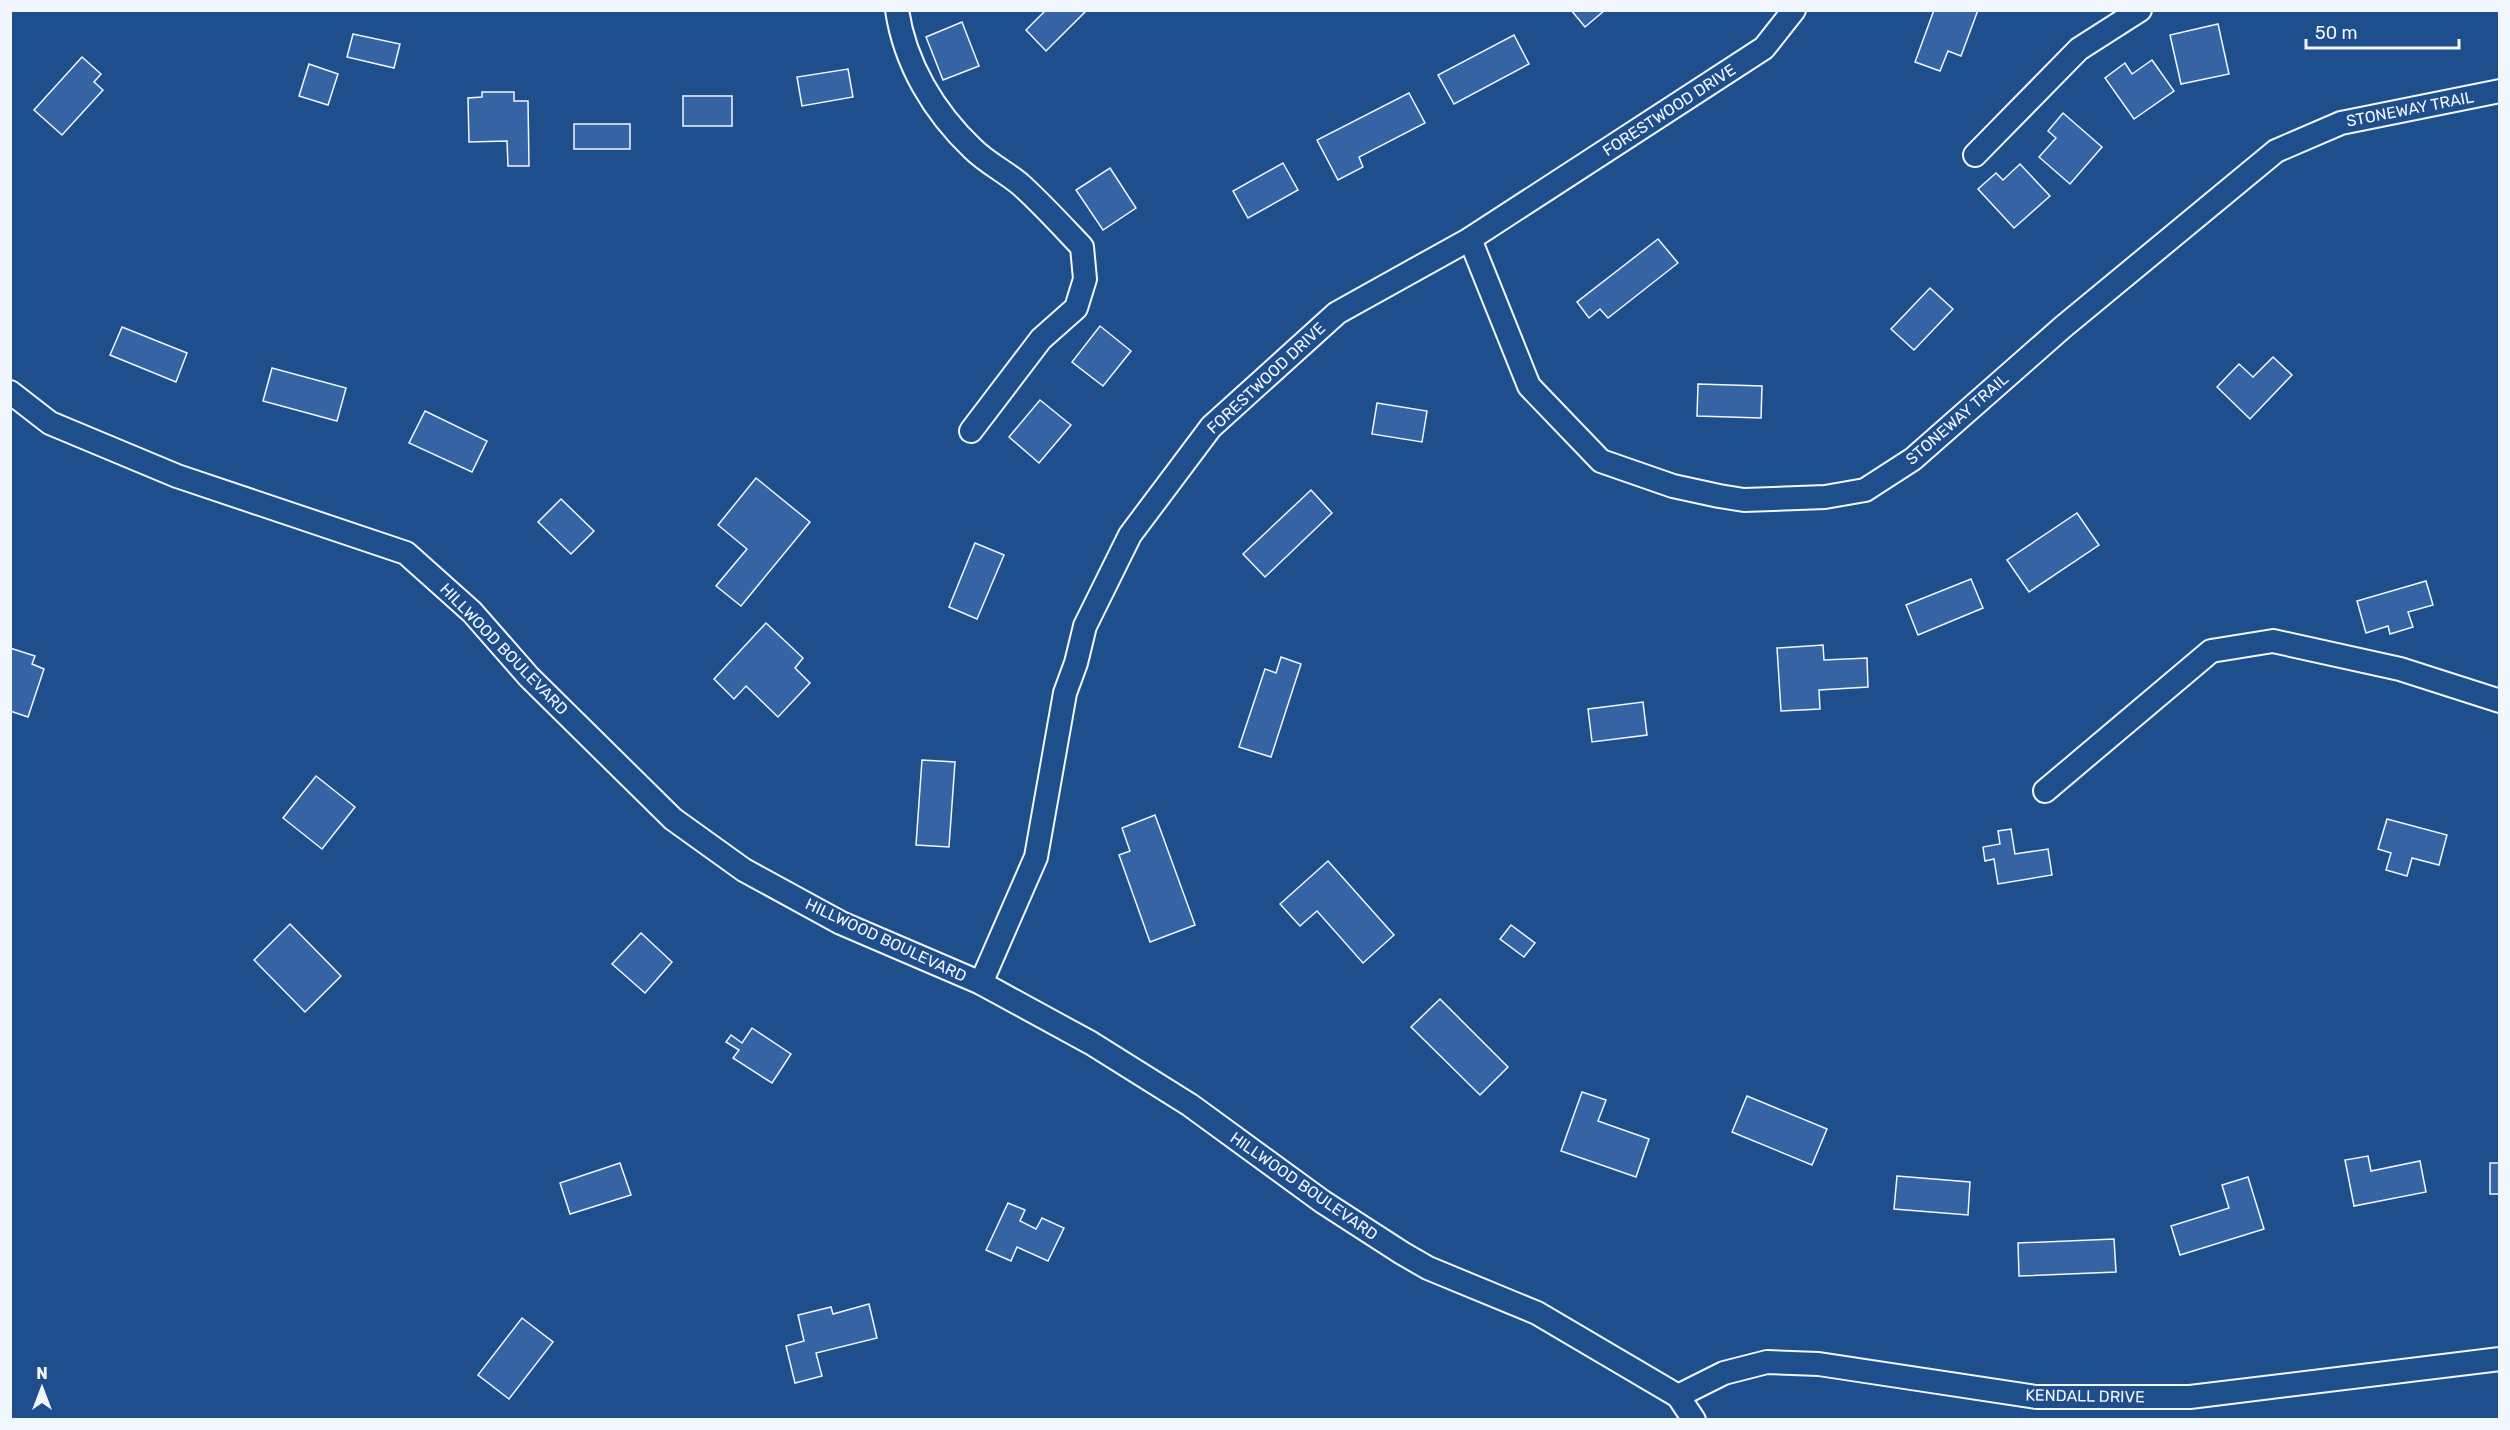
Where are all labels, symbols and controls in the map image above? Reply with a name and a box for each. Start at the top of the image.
scale bar [2306,12,2459,50]
text: 50 m [2315,22,2358,44]
street label: FORESTWOOD DRIVE [1599,60,1739,160]
street label: STONEWAY TRAIL [2345,87,2475,131]
street label: FORESTWOOD DRIVE [1203,318,1329,438]
street label: STONEWAY TRAIL [1902,369,2012,469]
street label: HILLWOOD BOULEVARD [436,579,572,719]
street label: HILLWOOD BOULEVARD [802,894,970,986]
street label: HILLWOOD BOULEVARD [1227,1128,1381,1244]
north arrow [12,1358,72,1418]
text: N [36,1364,48,1383]
street label: KENDALL DRIVE [2025,1385,2145,1407]

